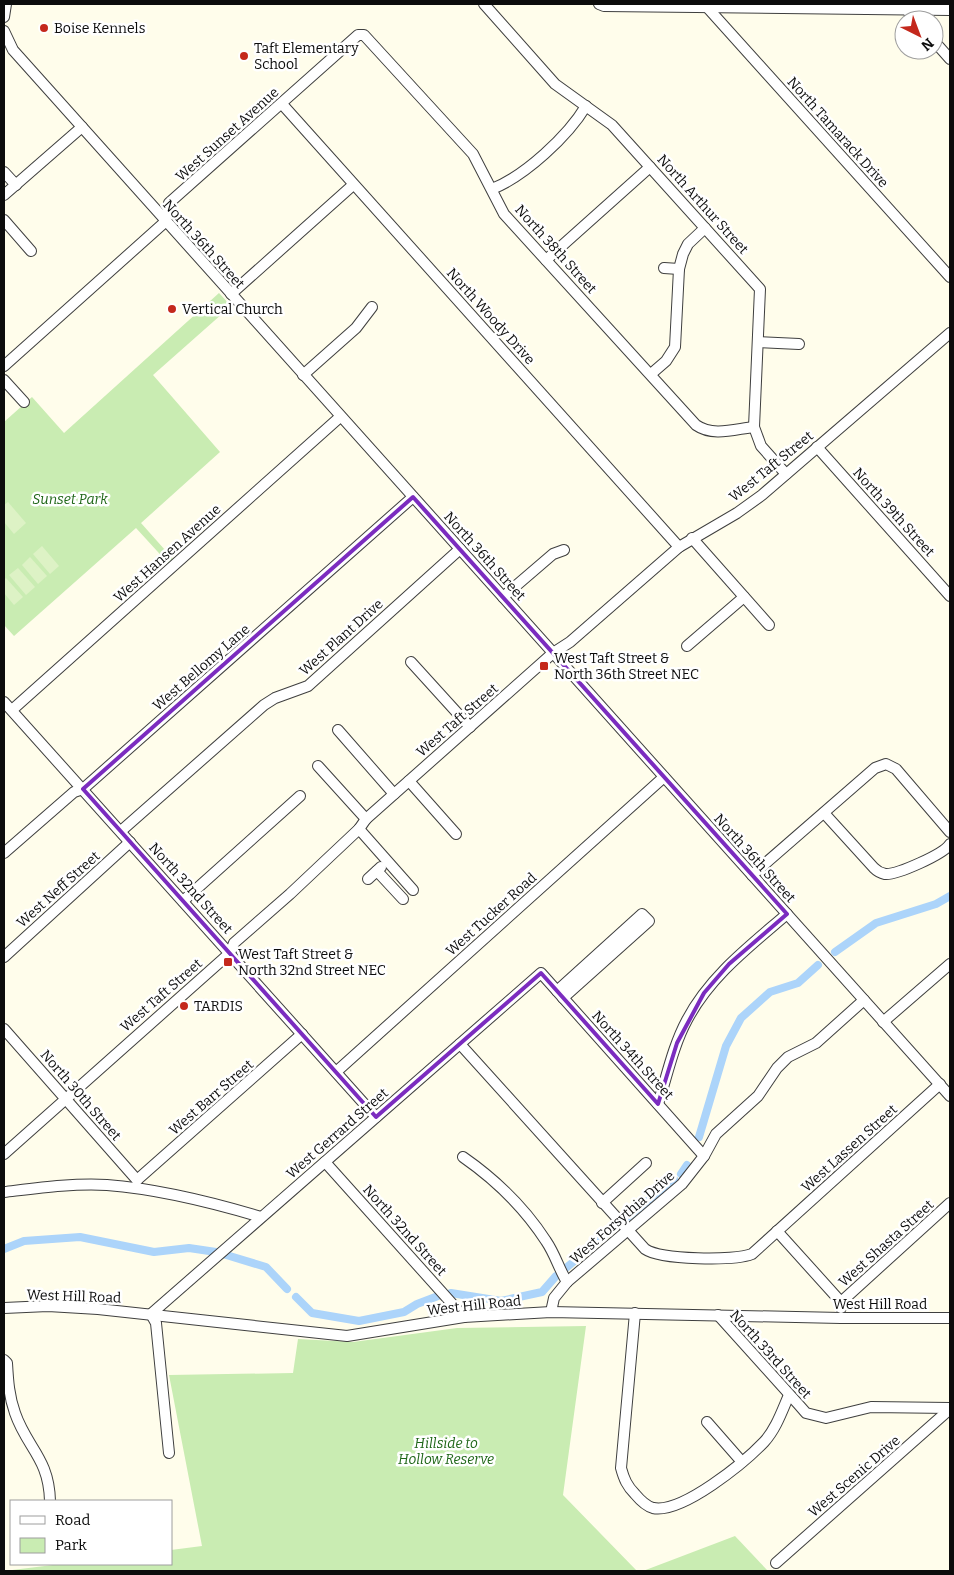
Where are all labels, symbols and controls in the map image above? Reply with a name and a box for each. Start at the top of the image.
north arrow [894,10,944,60]
place label: Boise Kennels [54,20,145,37]
marker: Boise Kennels [38,22,50,34]
text: N [918,34,937,54]
place label: Taft Elementary School [254,40,359,73]
marker: Taft Elementary School [238,50,250,62]
street label: North Tamarack Drive [783,73,892,191]
street label: West Sunset Avenue [172,84,282,185]
street label: North Arthur Street [653,151,752,258]
street label: North 36th Street [159,196,248,292]
street label: North 38th Street [511,201,600,297]
street label: North Woody Drive [443,265,538,368]
place label: Vertical Church [182,301,283,318]
marker: Vertical Church [166,303,178,315]
street label: West Taft Street [726,427,817,505]
street label: North 39th Street [849,464,938,560]
park label: Sunset Park [32,491,108,508]
street label: West Hansen Avenue [110,501,224,606]
street label: North 36th Street [440,508,529,604]
street label: West Plant Drive [296,595,387,679]
street label: West Bellomy Lane [149,621,253,714]
place label: West Taft Street & North 36th Street NEC [554,650,699,683]
marker: West Taft Street & North 36th Street NEC [538,660,550,672]
street label: West Taft Street [413,680,502,761]
street label: North 36th Street [710,810,799,906]
street label: North 32nd Street [145,839,236,937]
street label: West Neff Street [13,848,103,931]
street label: West Tucker Road [443,869,540,960]
place label: West Taft Street & North 32nd Street NEC [238,946,386,979]
street label: West Taft Street [117,955,206,1036]
marker: West Taft Street & North 32nd Street NEC [222,956,234,968]
place label: TARDIS [194,998,243,1015]
marker: TARDIS [178,1000,190,1012]
street label: North 34th Street [588,1007,677,1103]
street label: North 30th Street [37,1047,125,1144]
street label: West Barr Street [166,1056,257,1139]
street label: West Gerrard Street [283,1085,392,1182]
street label: West Lassen Street [798,1101,901,1196]
street label: West Forsythia Drive [566,1167,678,1268]
street label: North 32nd Street [359,1181,450,1279]
street label: West Shasta Street [835,1196,937,1290]
street label: West Hill Road [26,1286,122,1307]
street label: West Hill Road [426,1292,522,1319]
street label: West Hill Road [833,1296,927,1313]
street label: North 33rd Street [726,1306,815,1402]
street label: West Scenic Drive [805,1432,904,1521]
park label: Hillside to Hollow Reserve [398,1435,494,1468]
legend [10,1500,172,1565]
text: Road [55,1511,90,1529]
text: Park [55,1536,87,1554]

